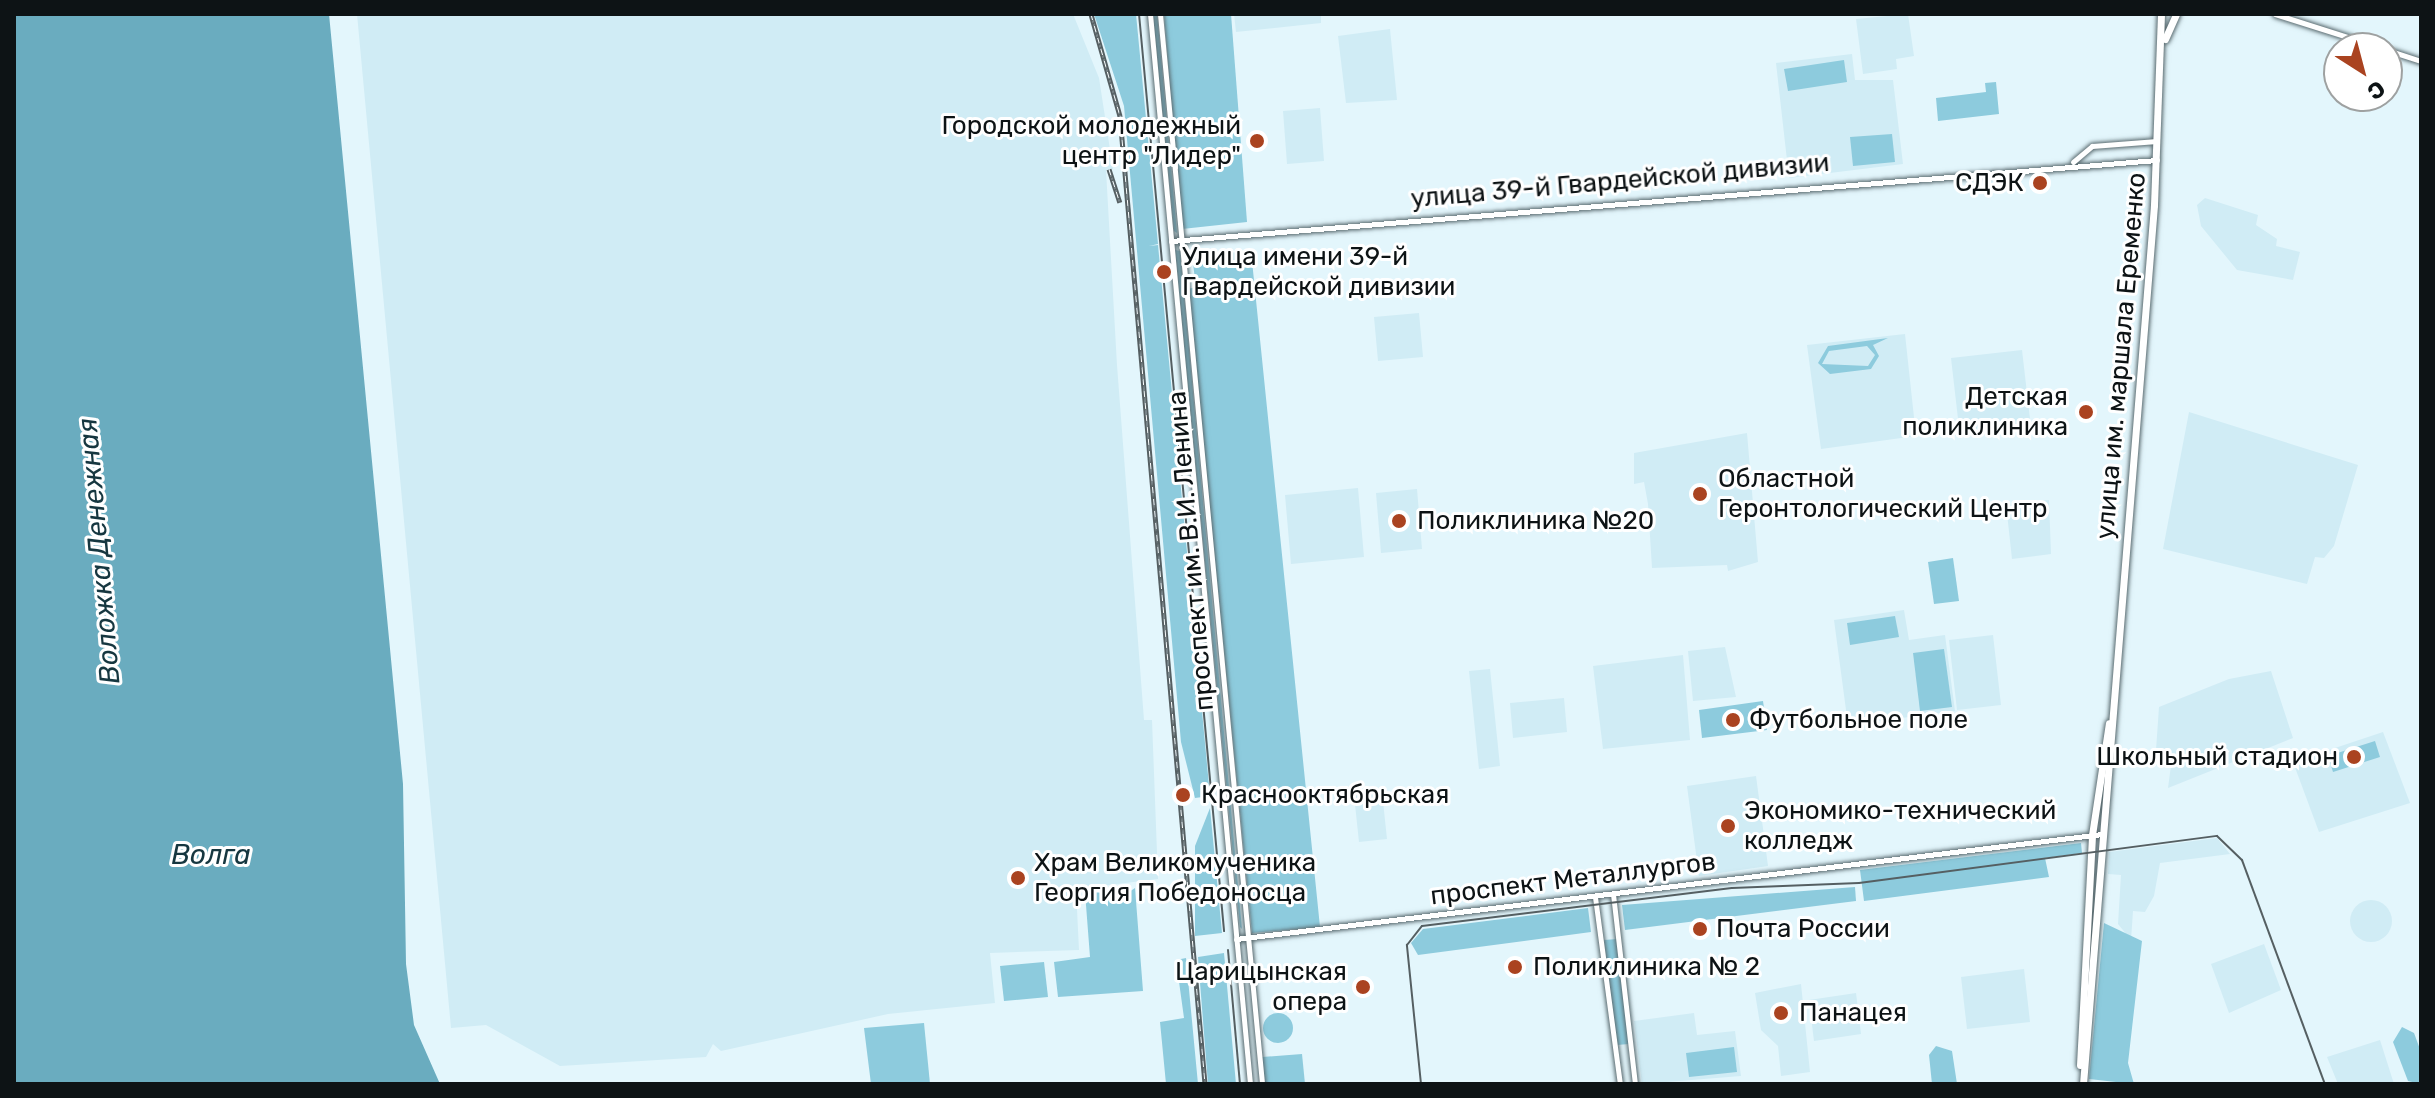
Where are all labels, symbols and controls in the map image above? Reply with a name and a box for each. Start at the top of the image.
north arrow [2323,32,2403,112]
text: С [2362,75,2390,106]
place label: Городской молодежный центр "Лидер" [941,110,1241,172]
marker: Городской молодежный центр "Лидер" [1248,132,1266,150]
street label: улица 39-й Гвардейской дивизии [1409,147,1831,215]
place label: СДЭК [1955,167,2024,199]
street label: улица им. маршала Еременко [2089,171,2153,541]
marker: СДЭК [2031,174,2049,192]
place label: Улица имени 39-й Гвардейской дивизии [1182,241,1455,302]
marker: Улица имени 39-й Гвардейской дивизии [1153,261,1175,283]
place label: Детская поликлиника [1902,381,2068,442]
street label: проспект им. В.И. Ленина [1161,390,1221,712]
marker: Детская поликлиника [2075,401,2097,423]
water label: Воложка Денежная [71,417,127,685]
place label: Областной Геронтологический Центр [1718,463,2048,524]
marker: Областной Геронтологический Центр [1689,483,1711,505]
place label: Поликлиника №20 [1417,505,1654,537]
marker: Поликлиника №20 [1388,510,1410,532]
place label: Футбольное поле [1749,704,1968,736]
marker: Футбольное поле [1724,711,1742,729]
place label: Школьный стадион [2096,741,2338,773]
marker: Школьный стадион [2345,748,2363,766]
place label: Краснооктябрьская [1201,779,1449,811]
marker: Краснооктябрьская [1172,784,1194,806]
place label: Экономико-технический колледж [1744,795,2056,856]
marker: Экономико-технический колледж [1719,817,1737,835]
water label: Волга [171,838,251,872]
street label: проспект Металлургов [1429,846,1717,912]
place label: Храм Великомученика Георгия Победоносца [1034,847,1316,908]
marker: Храм Великомученика Георгия Победоносца [1009,869,1027,887]
place label: Почта России [1716,913,1890,945]
marker: Почта России [1691,920,1709,938]
place label: Поликлиника № 2 [1533,951,1760,983]
place label: Царицынская опера [1175,956,1347,1018]
marker: Поликлиника № 2 [1504,956,1526,978]
marker: Царицынская опера [1354,978,1372,996]
place label: Панацея [1799,997,1907,1029]
marker: Панацея [1770,1002,1792,1024]

